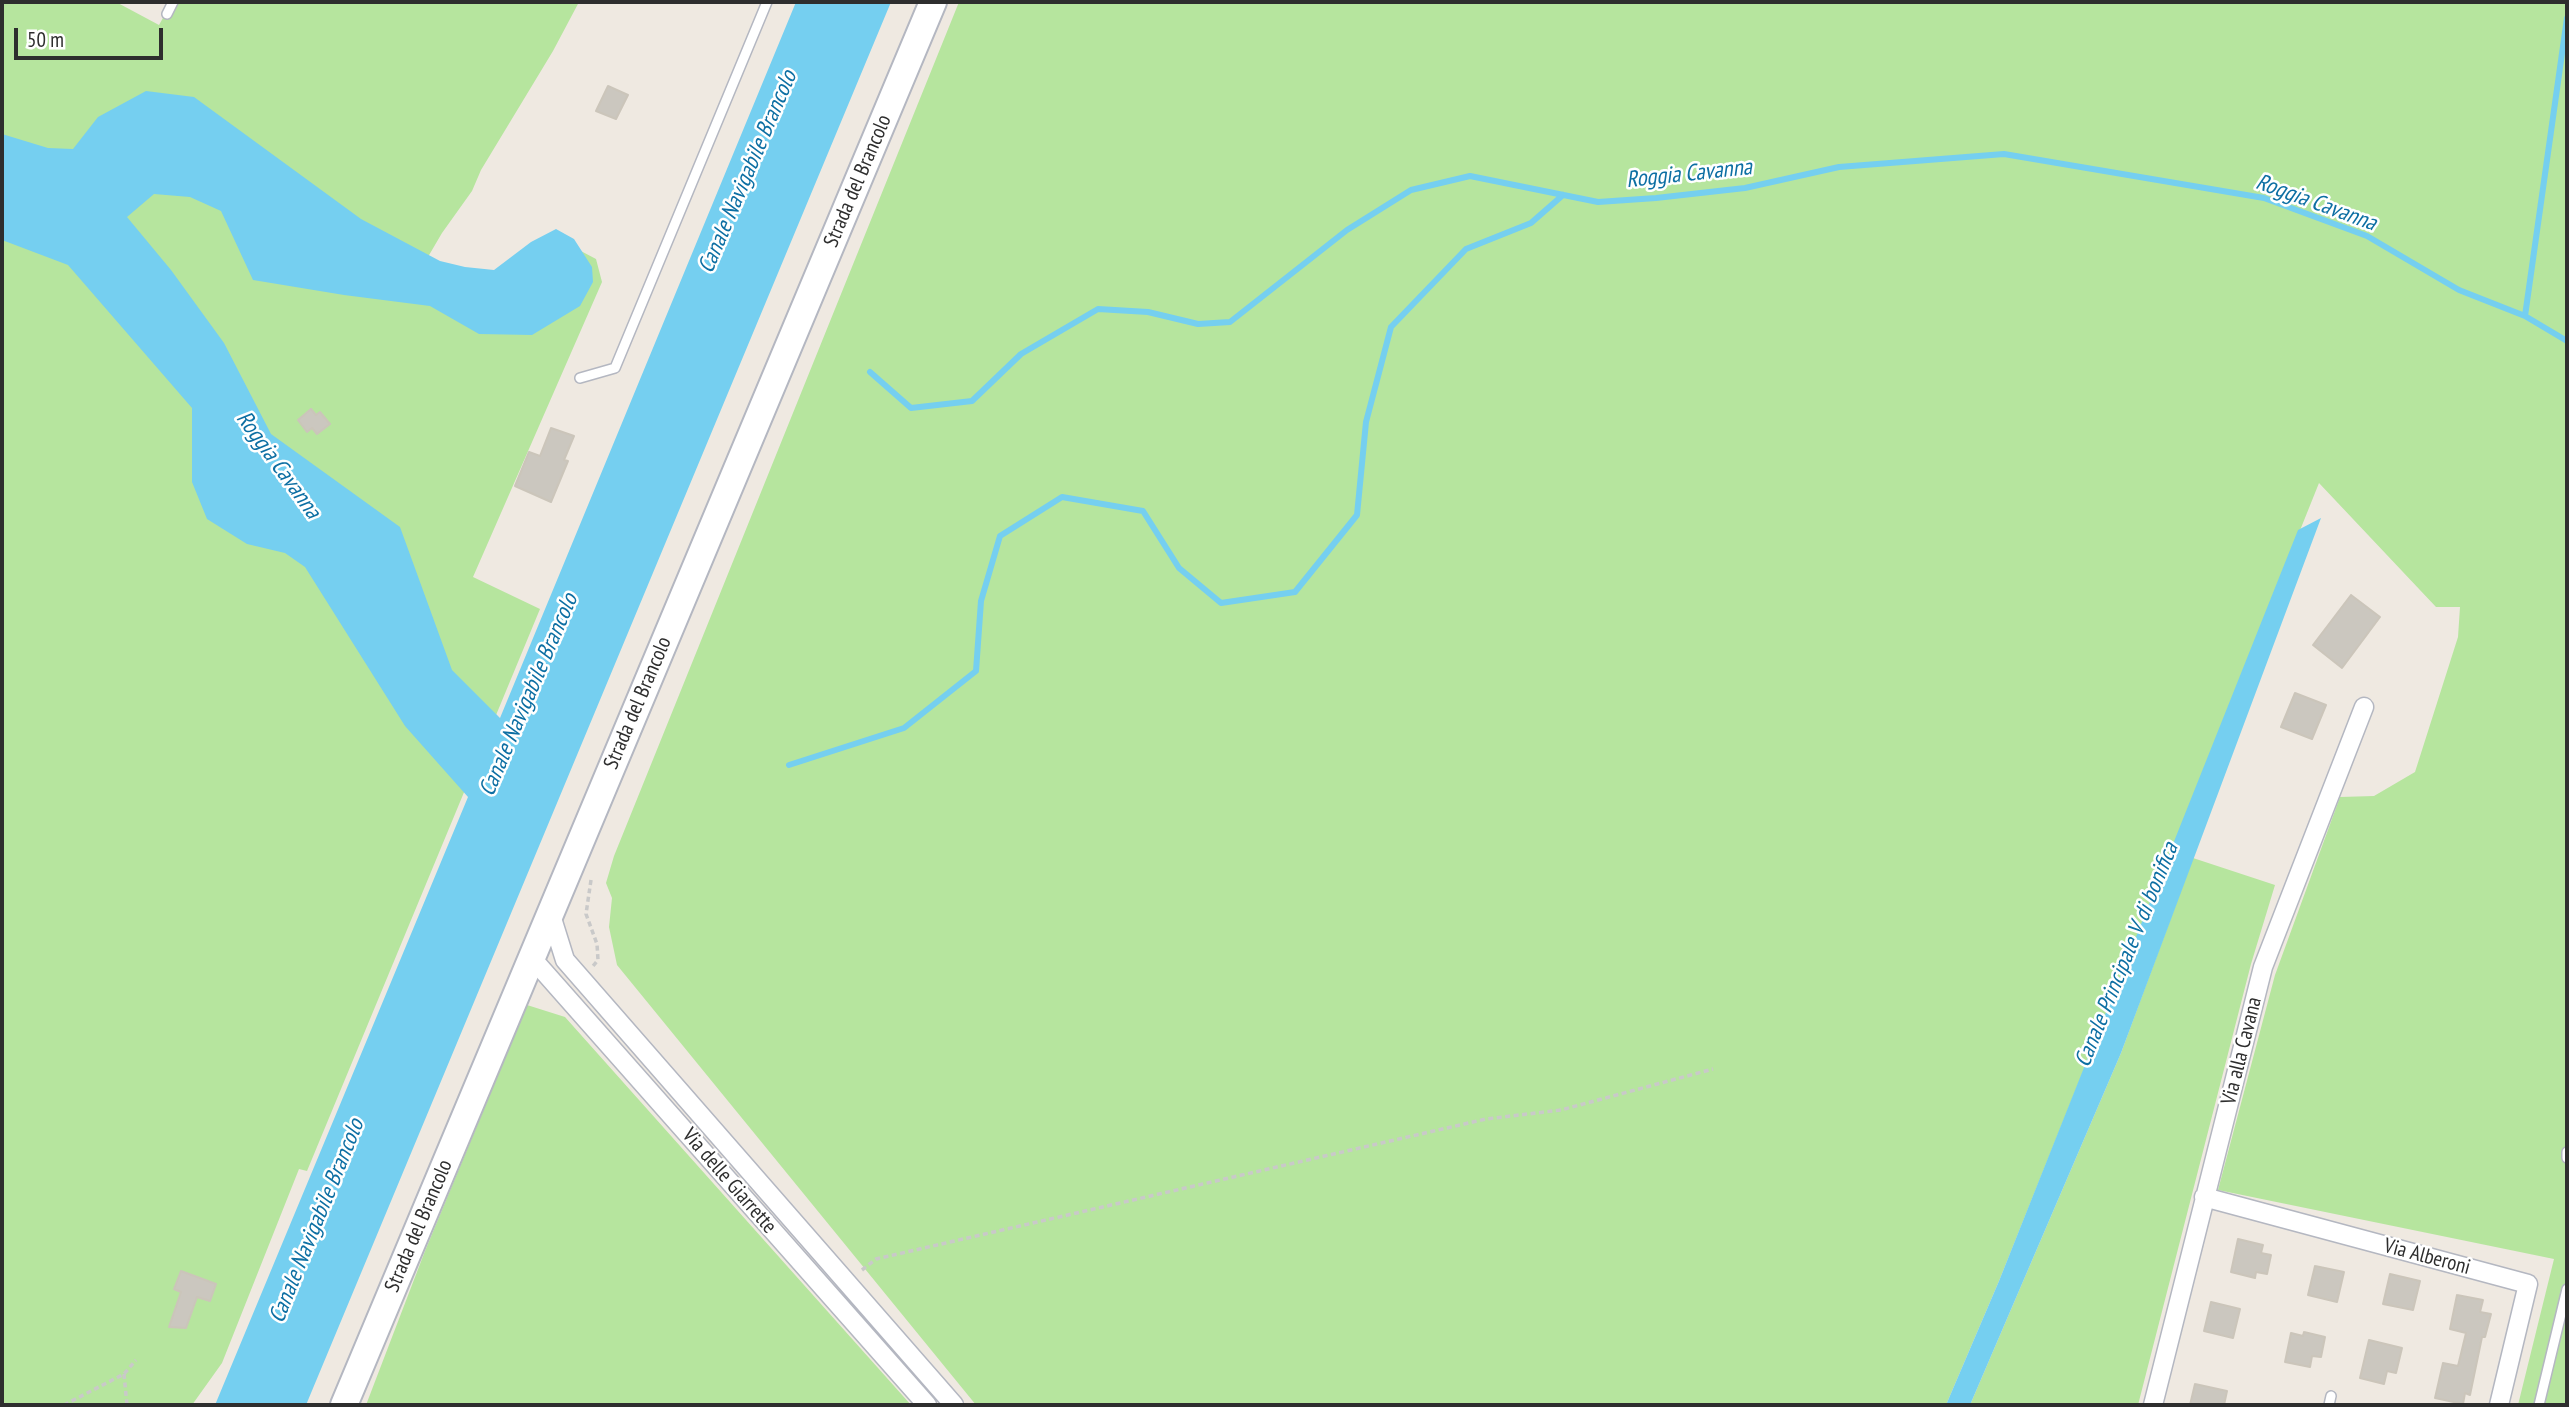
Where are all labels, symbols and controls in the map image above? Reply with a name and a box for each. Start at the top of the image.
scale bar [18,14,166,58]
text: 50 m [27,26,64,53]
water label: Canale Navigabile Brancolo [693,67,803,277]
street label: Strada del Brancolo [819,111,897,251]
water label: Roggia Cavanna [1625,154,1753,194]
water label: Roggia Cavanna [2252,168,2380,238]
water label: Roggia Cavanna [230,406,326,524]
water label: Canale Navigabile Brancolo [474,590,584,800]
street label: Strada del Brancolo [599,633,677,773]
water label: Canale Principale V di bonifica [2069,839,2185,1071]
street label: Via alla Cavana [2216,995,2268,1107]
water label: Canale Navigabile Brancolo [264,1115,370,1327]
street label: Via delle Giarrette [676,1123,782,1239]
street label: Strada del Brancolo [380,1156,458,1296]
street label: Via Alberoni [2381,1233,2473,1281]

